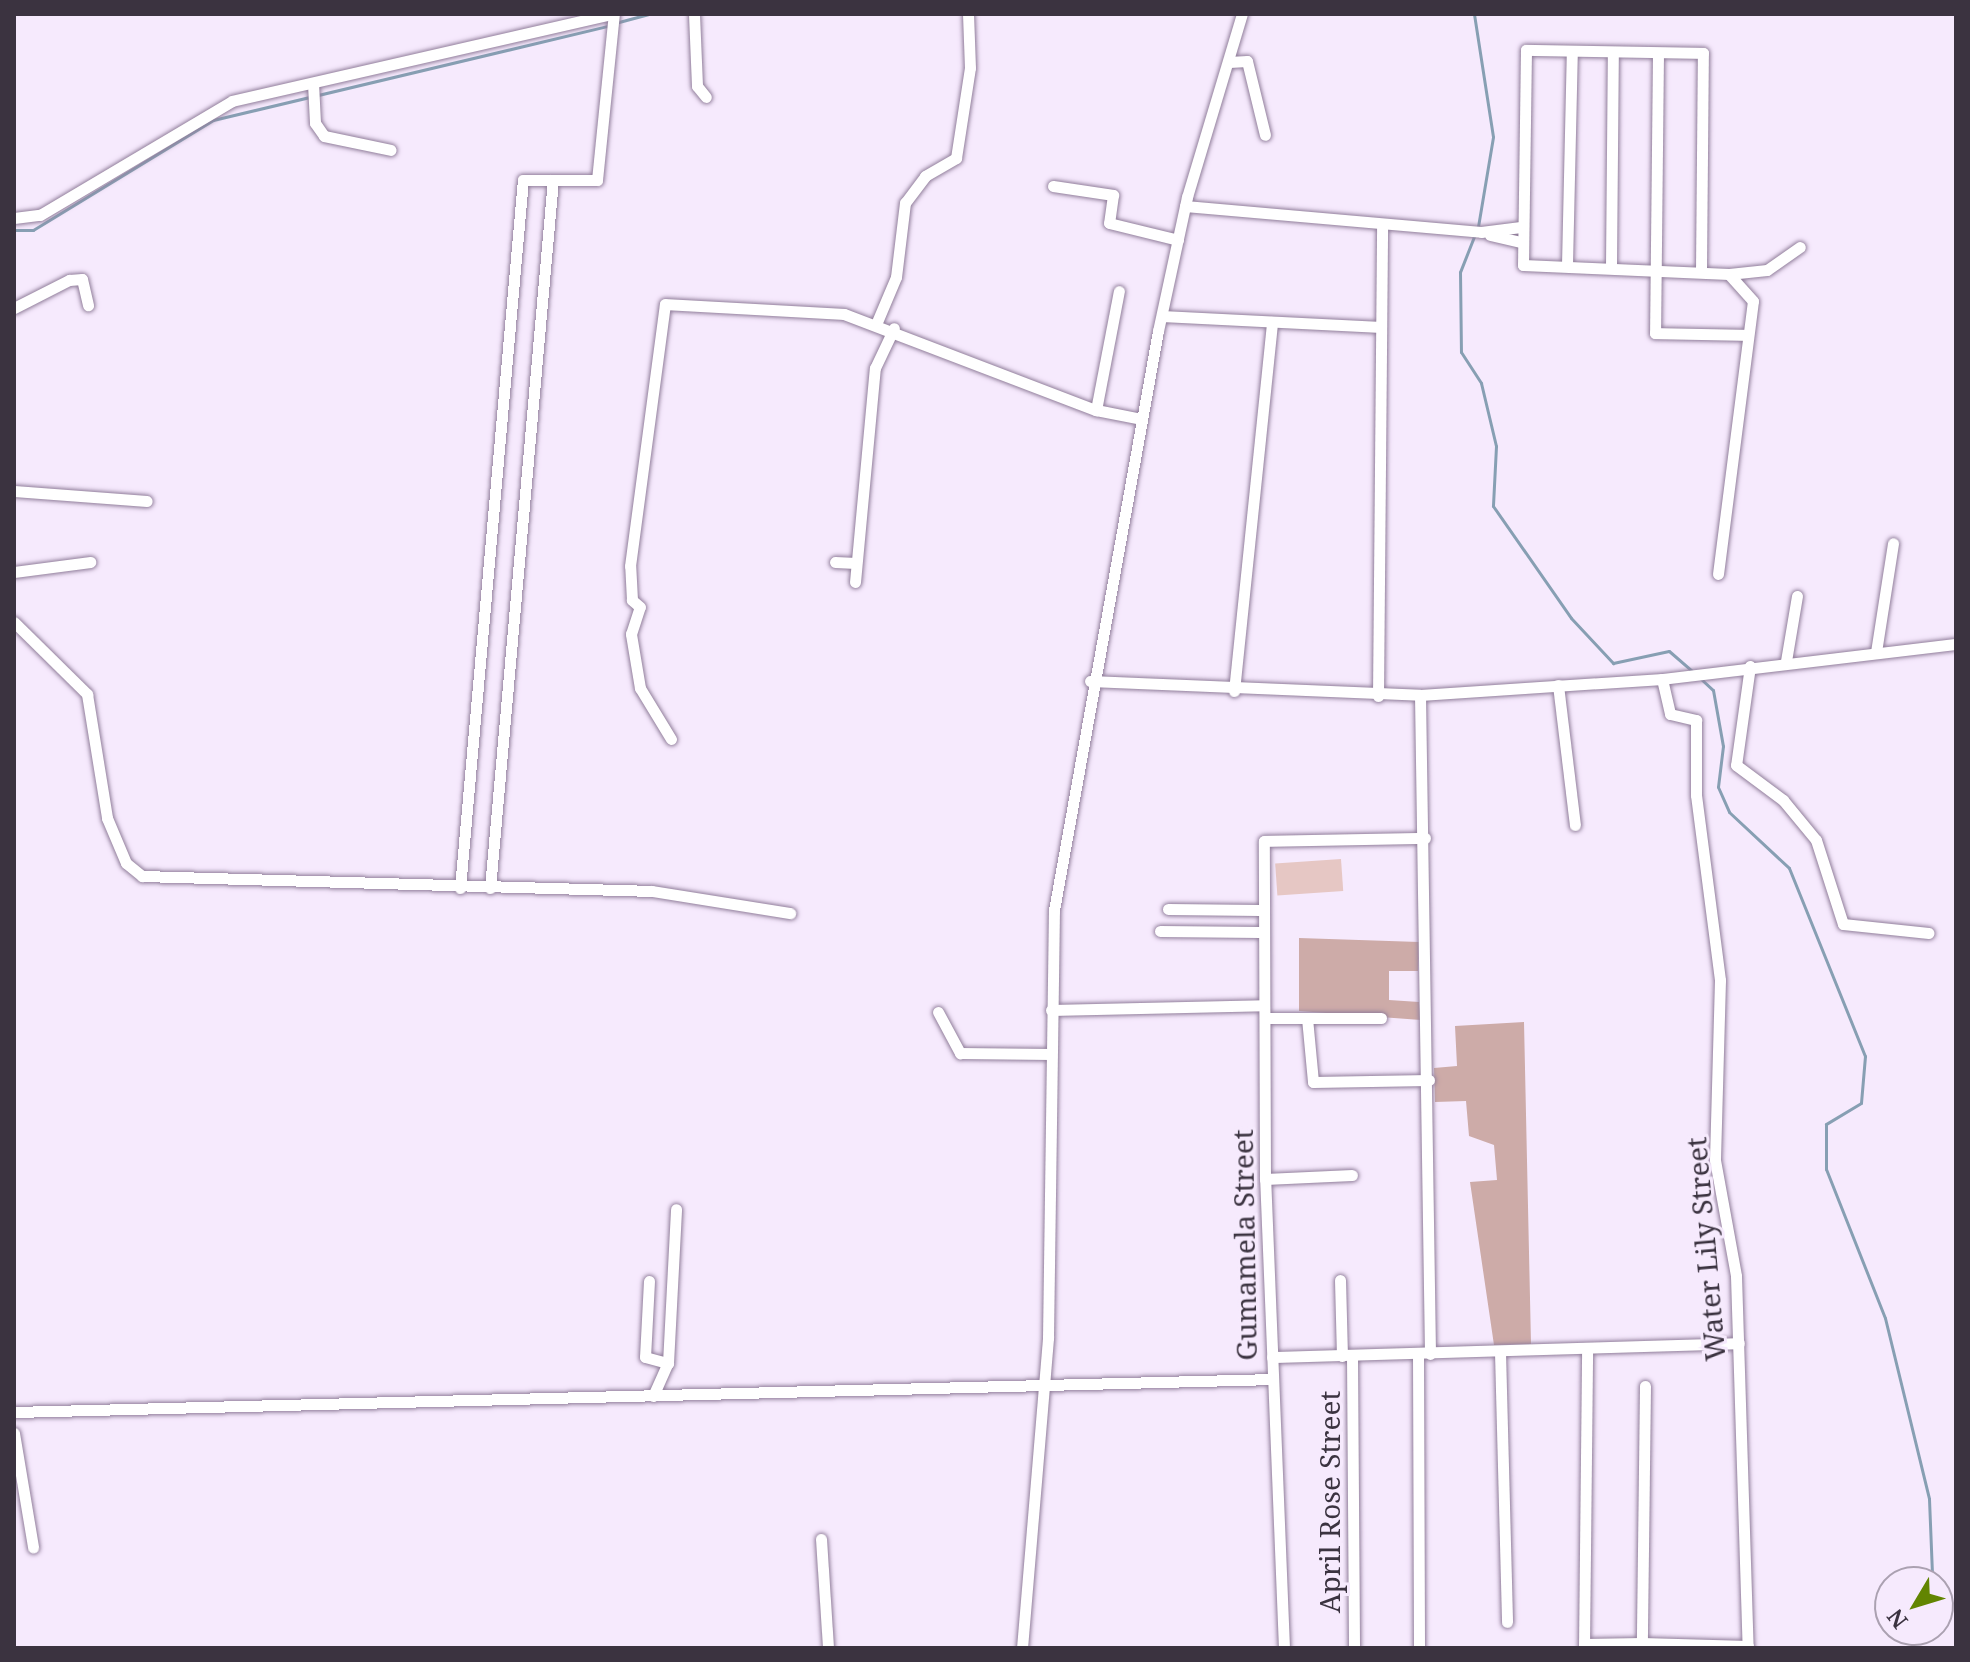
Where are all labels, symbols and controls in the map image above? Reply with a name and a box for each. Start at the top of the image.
street label: Gumamela Street [1225,1129,1263,1361]
street label: Water Lily Street [1678,1136,1732,1362]
street label: April Rose Street [1312,1391,1346,1613]
north arrow [1874,1566,1954,1646]
text: N [1880,1603,1914,1636]

